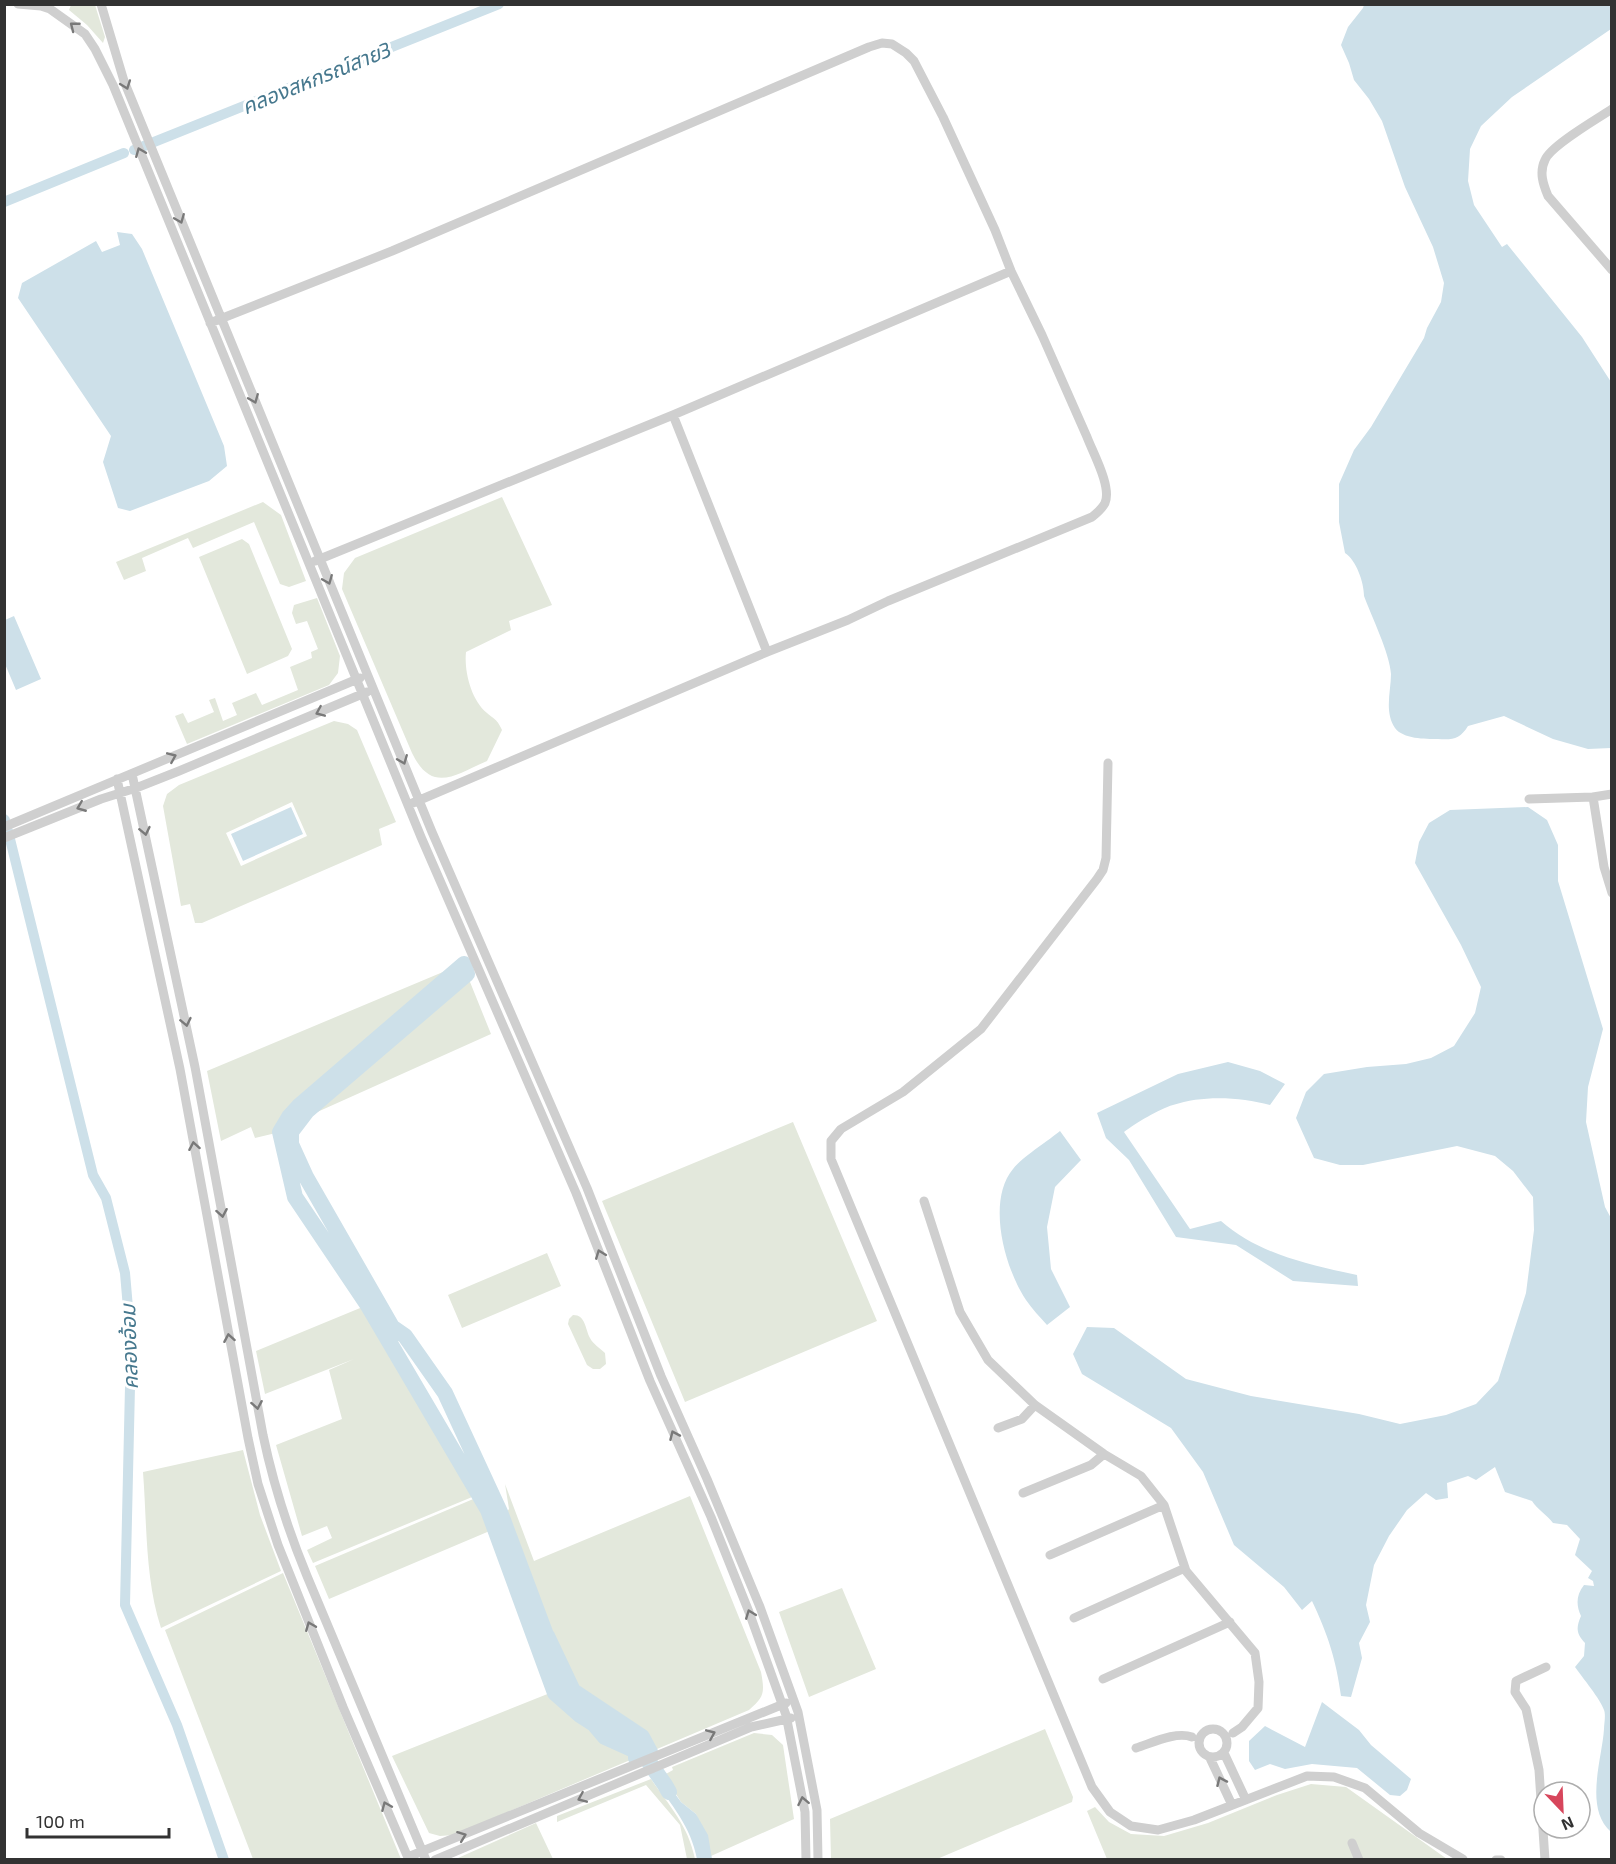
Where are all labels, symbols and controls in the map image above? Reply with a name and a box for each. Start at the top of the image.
one-way arrow [70,23,81,34]
water label: คลองสหกรณ์สาย3 [238,36,394,118]
one-way arrow [118,79,131,90]
one-way arrow [135,148,147,159]
one-way arrow [173,213,185,224]
one-way arrow [247,393,259,404]
one-way arrow [321,574,333,585]
one-way arrow [315,705,326,717]
one-way arrow [165,753,176,765]
one-way arrow [396,754,408,765]
one-way arrow [76,800,87,812]
one-way arrow [137,826,150,836]
one-way arrow [178,1016,191,1026]
one-way arrow [188,1142,201,1152]
one-way arrow [215,1208,228,1218]
one-way arrow [595,1249,608,1260]
water label: คลองอ้อม [114,1302,142,1390]
one-way arrow [223,1333,236,1343]
one-way arrow [250,1400,263,1410]
one-way arrow [669,1430,681,1441]
one-way arrow [744,1609,757,1620]
one-way arrow [305,1621,317,1632]
one-way arrow [705,1729,716,1741]
one-way arrow [1217,1777,1229,1788]
north arrow [1532,1780,1592,1840]
one-way arrow [578,1791,589,1803]
one-way arrow [797,1797,810,1807]
scale bar [27,1801,170,1839]
one-way arrow [381,1801,393,1812]
text: 100 m [36,1810,85,1832]
text: N [1559,1813,1577,1835]
one-way arrow [456,1831,467,1843]

